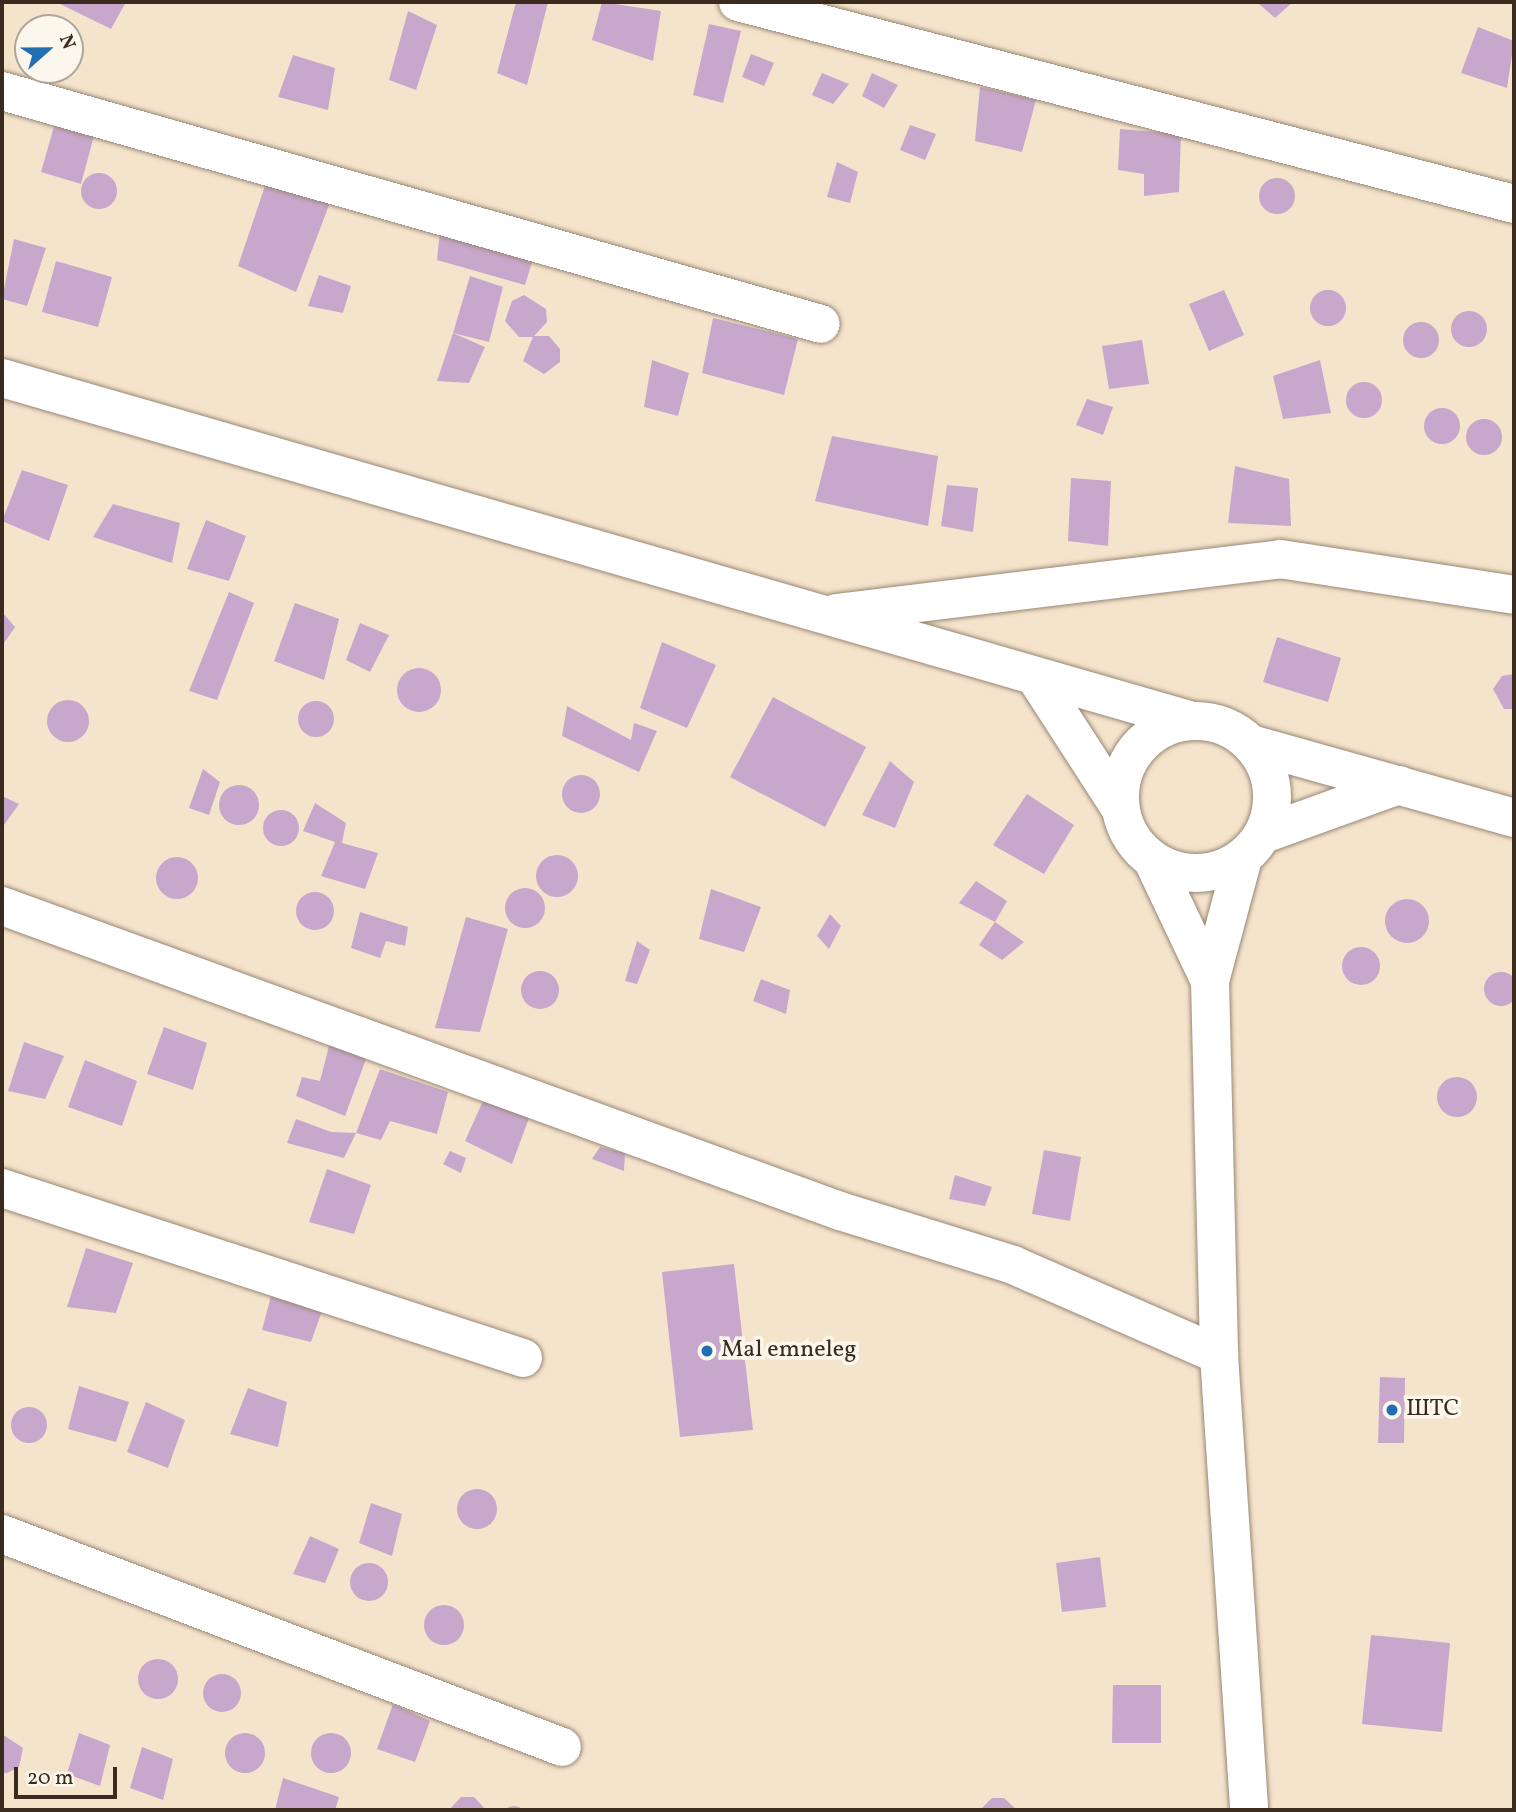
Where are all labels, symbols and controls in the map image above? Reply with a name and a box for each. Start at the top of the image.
north arrow [14,14,84,84]
text: N [52,31,81,53]
place label: Mal emneleg [721,1337,856,1365]
marker: Mal emneleg [699,1343,715,1359]
place label: ШТС [1406,1396,1459,1424]
marker: ШТС [1384,1402,1400,1418]
scale bar [18,1752,121,1796]
text: 20 m [27,1764,73,1793]

